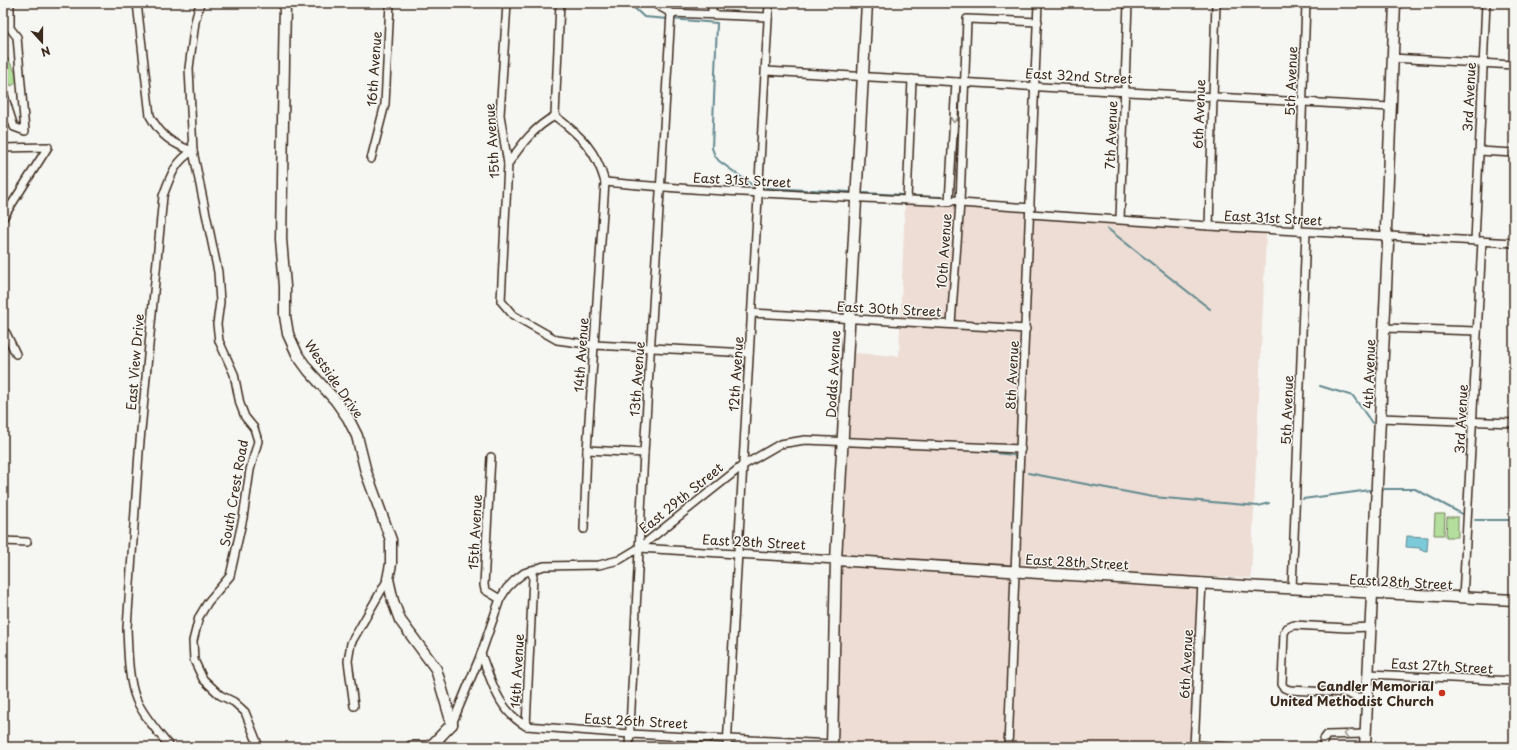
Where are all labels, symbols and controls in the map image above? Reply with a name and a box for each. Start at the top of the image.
north arrow [22,22,62,62]
street label: 16th Avenue [361,31,386,107]
text: N [38,42,53,61]
street label: 5th Avenue [1280,46,1301,116]
street label: 3rd Avenue [1457,62,1480,132]
street label: East 32nd Street [1025,63,1133,88]
street label: 6th Avenue [1188,79,1209,149]
street label: 7th Avenue [1100,100,1121,170]
street label: 15th Avenue [479,103,504,179]
one-way arrow [949,117,958,124]
street label: East 31st Street [692,167,792,192]
street label: East 31st Street [1223,205,1323,230]
street label: 10th Avenue [931,213,956,289]
street label: East 30th Street [836,296,942,321]
street label: East View Drive [121,313,148,411]
street label: 14th Avenue [568,317,593,393]
street label: Dodds Avenue [821,330,844,418]
street label: Westside Drive [300,336,369,422]
street label: 12th Avenue [723,336,748,412]
street label: 4th Avenue [1358,339,1379,409]
street label: 8th Avenue [1000,340,1023,410]
street label: 13th Avenue [624,341,649,417]
street label: 5th Avenue [1276,375,1297,445]
street label: 3rd Avenue [1449,384,1472,454]
street label: South Crest Road [215,438,252,548]
street label: East 29th Street [635,458,727,537]
street label: 15th Avenue [463,494,486,570]
street label: East 28th Street [702,529,806,554]
street label: East 28th Street [1025,549,1129,574]
street label: East 28th Street [1349,569,1453,594]
street label: 6th Avenue [1174,629,1197,699]
street label: 14th Avenue [505,633,528,709]
street label: East 27th Street [1391,653,1494,678]
place label: Candler Memorial United Methodist Church [1270,676,1434,710]
marker: Candler Memorial United Methodist Church [1437,688,1447,698]
street label: East 26th Street [584,708,688,733]
one-way arrow [1343,730,1349,738]

